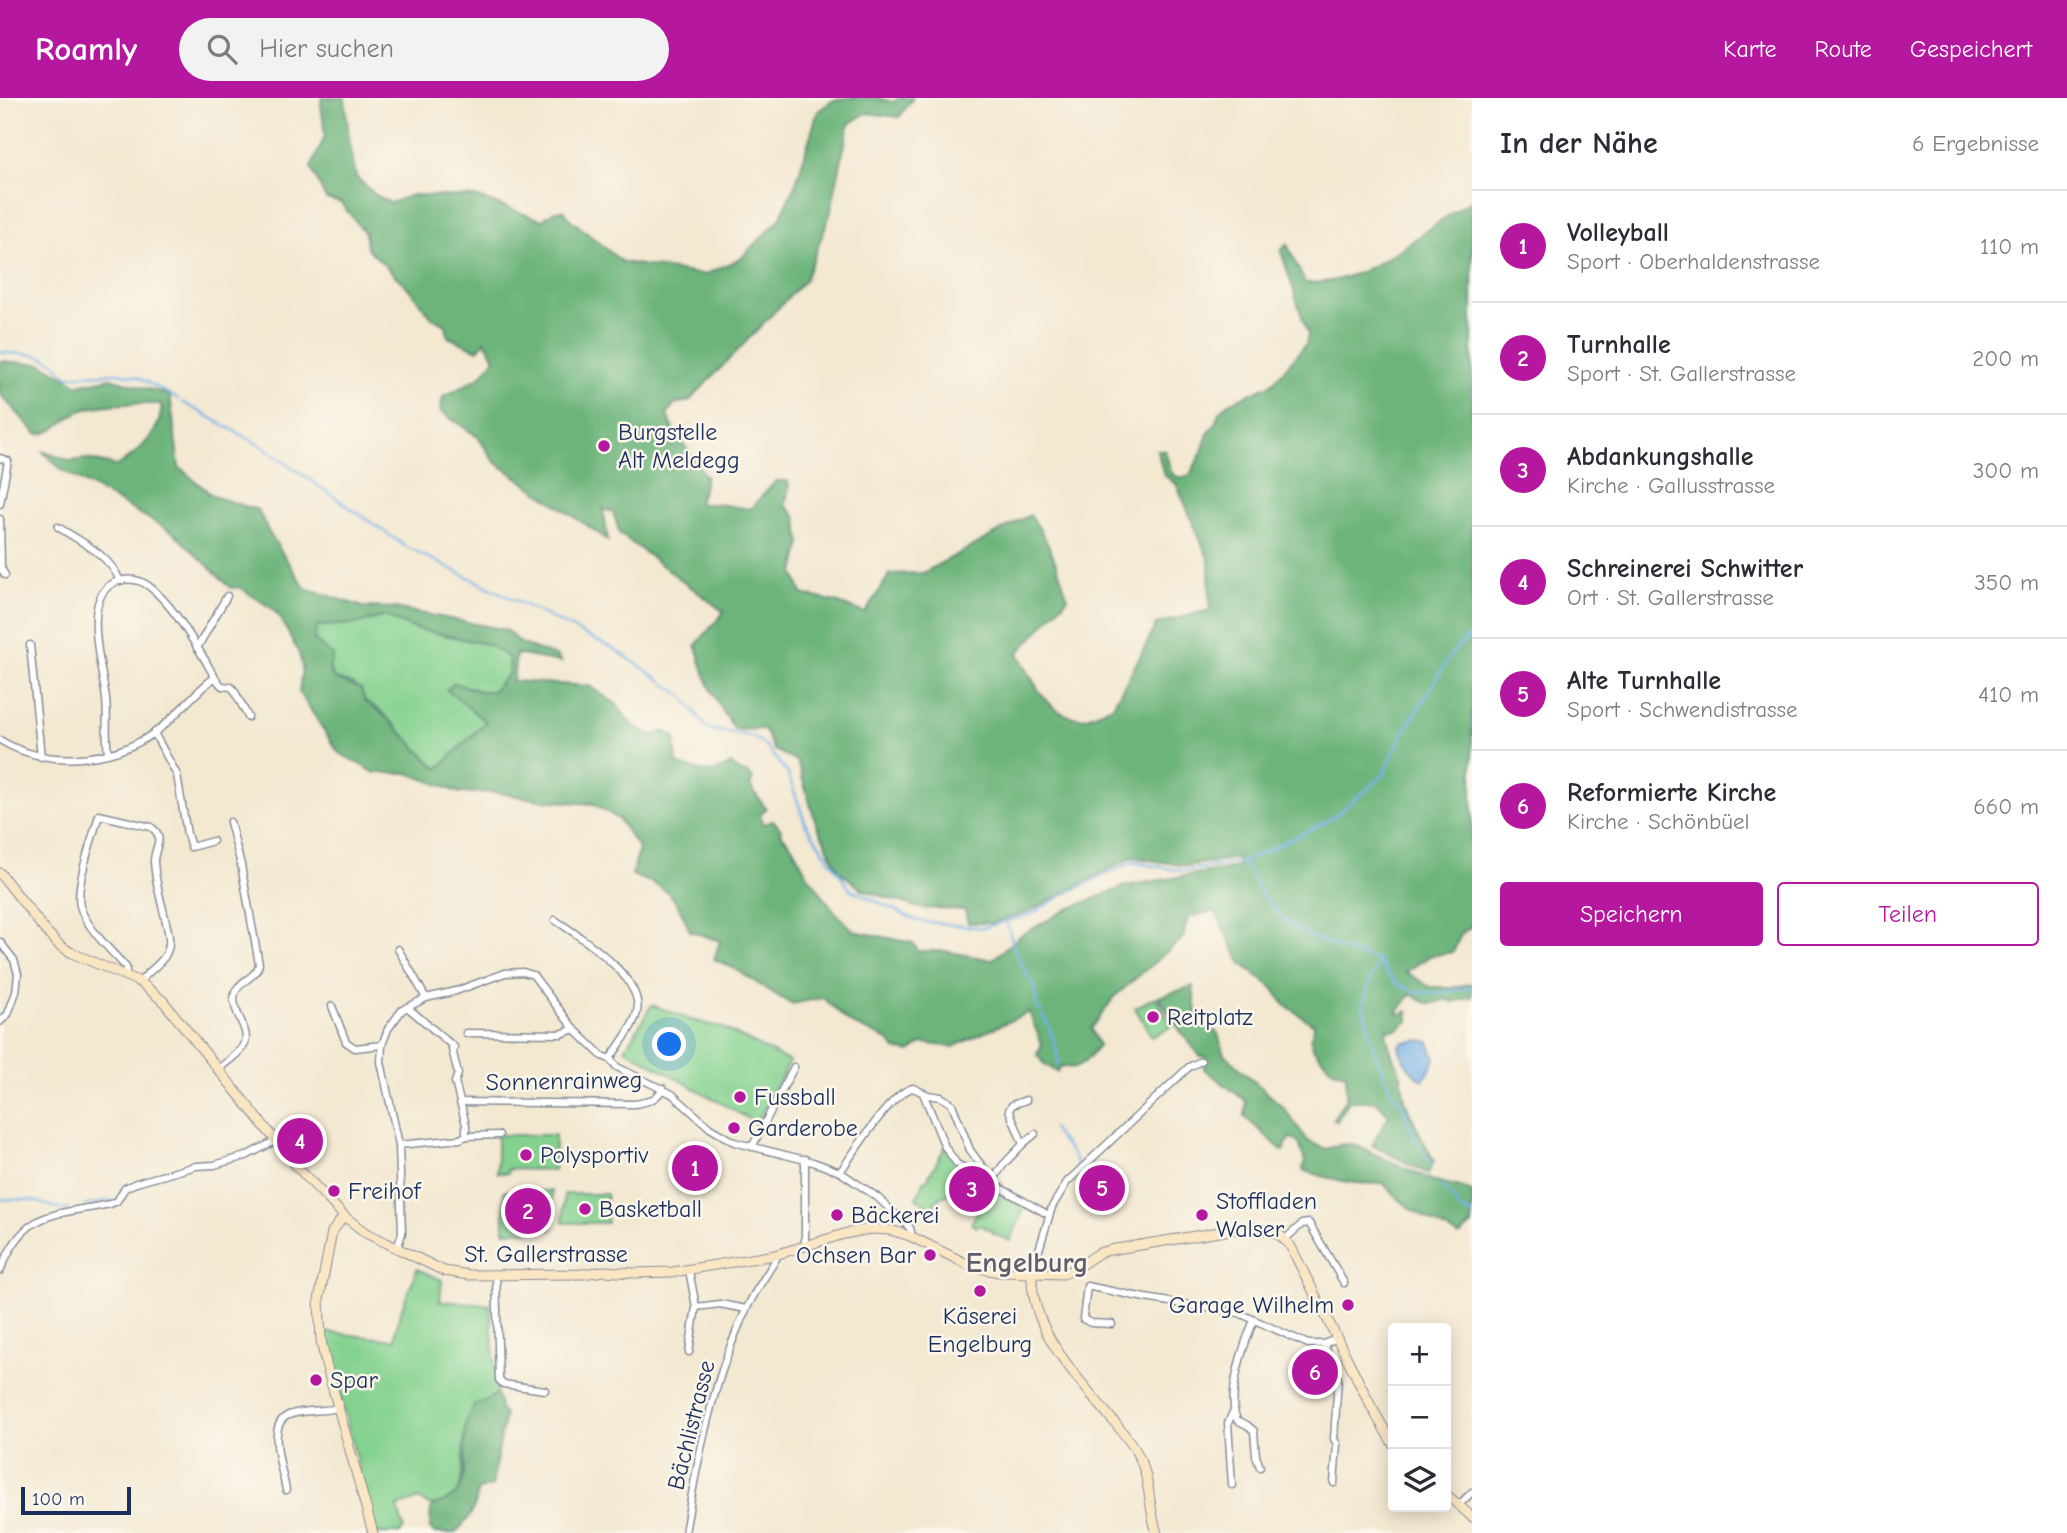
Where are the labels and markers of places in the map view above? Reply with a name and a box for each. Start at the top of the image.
place label: Burgstelle Alt Meldegg [618,418,740,474]
marker: Burgstelle Alt Meldegg [596,438,612,454]
place label: Reitplatz [1167,1003,1254,1031]
marker: Reitplatz [1145,1009,1161,1025]
place label: Fussball [754,1083,836,1111]
marker: Fussball [732,1089,748,1105]
place label: Garderobe [748,1114,858,1142]
pin: 4 [277,1115,323,1167]
marker: Garderobe [726,1120,742,1136]
place label: Polysportiv [540,1141,648,1169]
pin: 1 [672,1142,718,1194]
marker: Polysportiv [518,1147,534,1163]
pin: 5 [1079,1162,1125,1214]
pin: 3 [949,1163,995,1215]
place label: Freihof [348,1177,422,1205]
marker: Freihof [326,1183,342,1199]
pin: 2 [505,1185,551,1237]
place label: Stoffladen Walser [1216,1187,1317,1243]
place label: Basketball [599,1195,702,1223]
marker: Basketball [577,1201,593,1217]
place label: Bäckerei [851,1201,940,1229]
marker: Bäckerei [829,1207,845,1223]
marker: Stoffladen Walser [1194,1207,1210,1223]
place label: Ochsen Bar [796,1241,916,1269]
marker: Ochsen Bar [922,1247,938,1263]
marker: Käserei Engelburg [972,1283,988,1299]
place label: Garage Wilhelm [1169,1291,1334,1319]
marker: Garage Wilhelm [1340,1297,1356,1313]
place label: Käserei Engelburg [928,1302,1032,1358]
pin: 6 [1292,1346,1338,1398]
place label: Spar [330,1366,378,1394]
marker: Spar [308,1372,324,1388]

